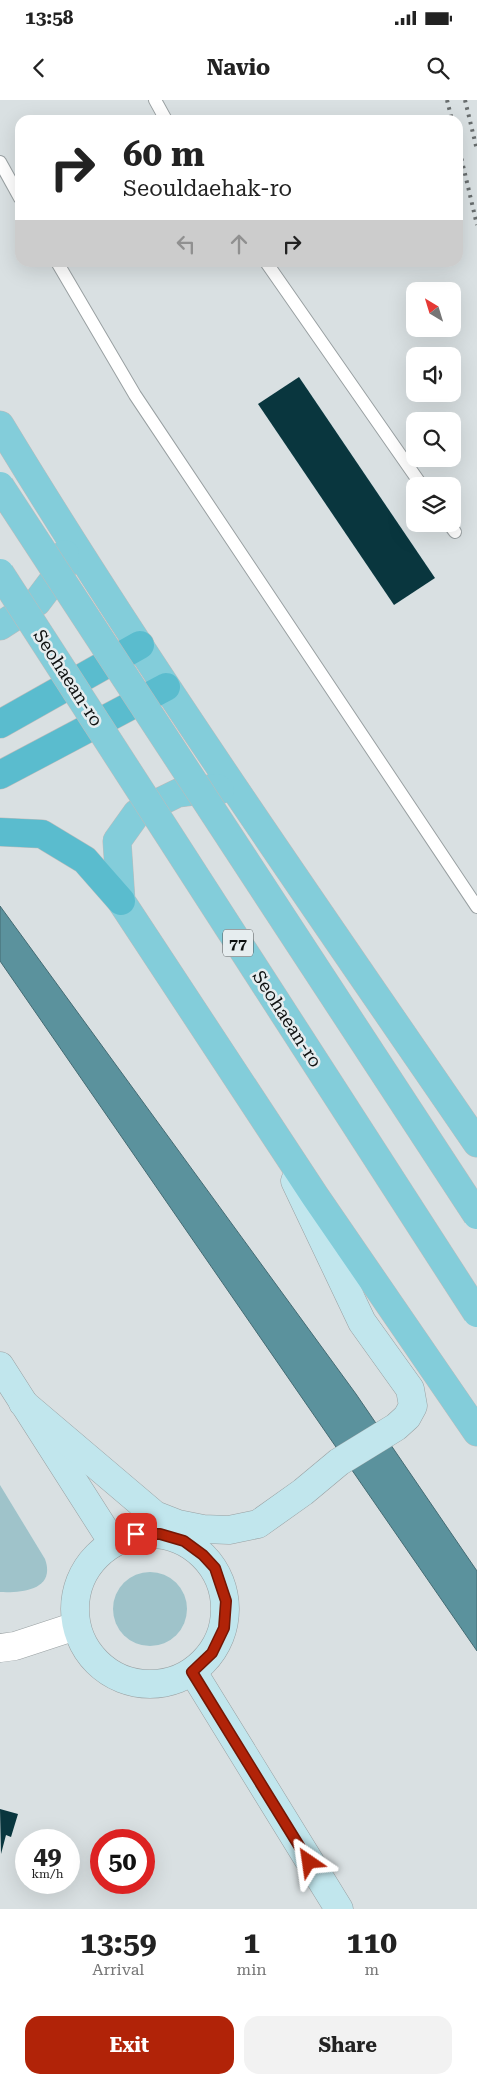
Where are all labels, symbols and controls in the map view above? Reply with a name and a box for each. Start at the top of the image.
text: 13:58 [25,6,74,29]
icon: back [25,54,53,82]
icon: search [424,54,452,82]
text: Navio [207,55,270,80]
text: 60 m [123,134,205,175]
icon: right [40,135,105,200]
text: Seouldaehak-ro [123,176,292,201]
icon: left [172,230,200,258]
icon: ahead [225,230,253,258]
icon: right [278,230,306,258]
north arrow [406,282,461,338]
map controls [406,282,461,532]
button: sound [406,347,461,402]
button: search [406,412,461,467]
button: layers [406,477,461,532]
street label: Seohaean-ro [29,625,107,730]
road number: 77 [223,930,253,956]
street label: Seohaean-ro [248,966,326,1071]
pin [115,1513,157,1555]
icon: arrive [122,1520,150,1548]
speed limit sign: 50 [90,1829,155,1894]
position arrow [282,1835,334,1887]
text: 49 [33,1841,62,1870]
text: km/h [31,1867,64,1881]
text: 13:59 [80,1925,157,1960]
text: 1 [243,1925,260,1960]
text: 110 [347,1925,397,1960]
text: Arrival [92,1960,144,1979]
text: min [237,1960,267,1979]
text: m [364,1960,379,1979]
button: Exit [25,2016,234,2074]
button: Share [244,2016,452,2074]

